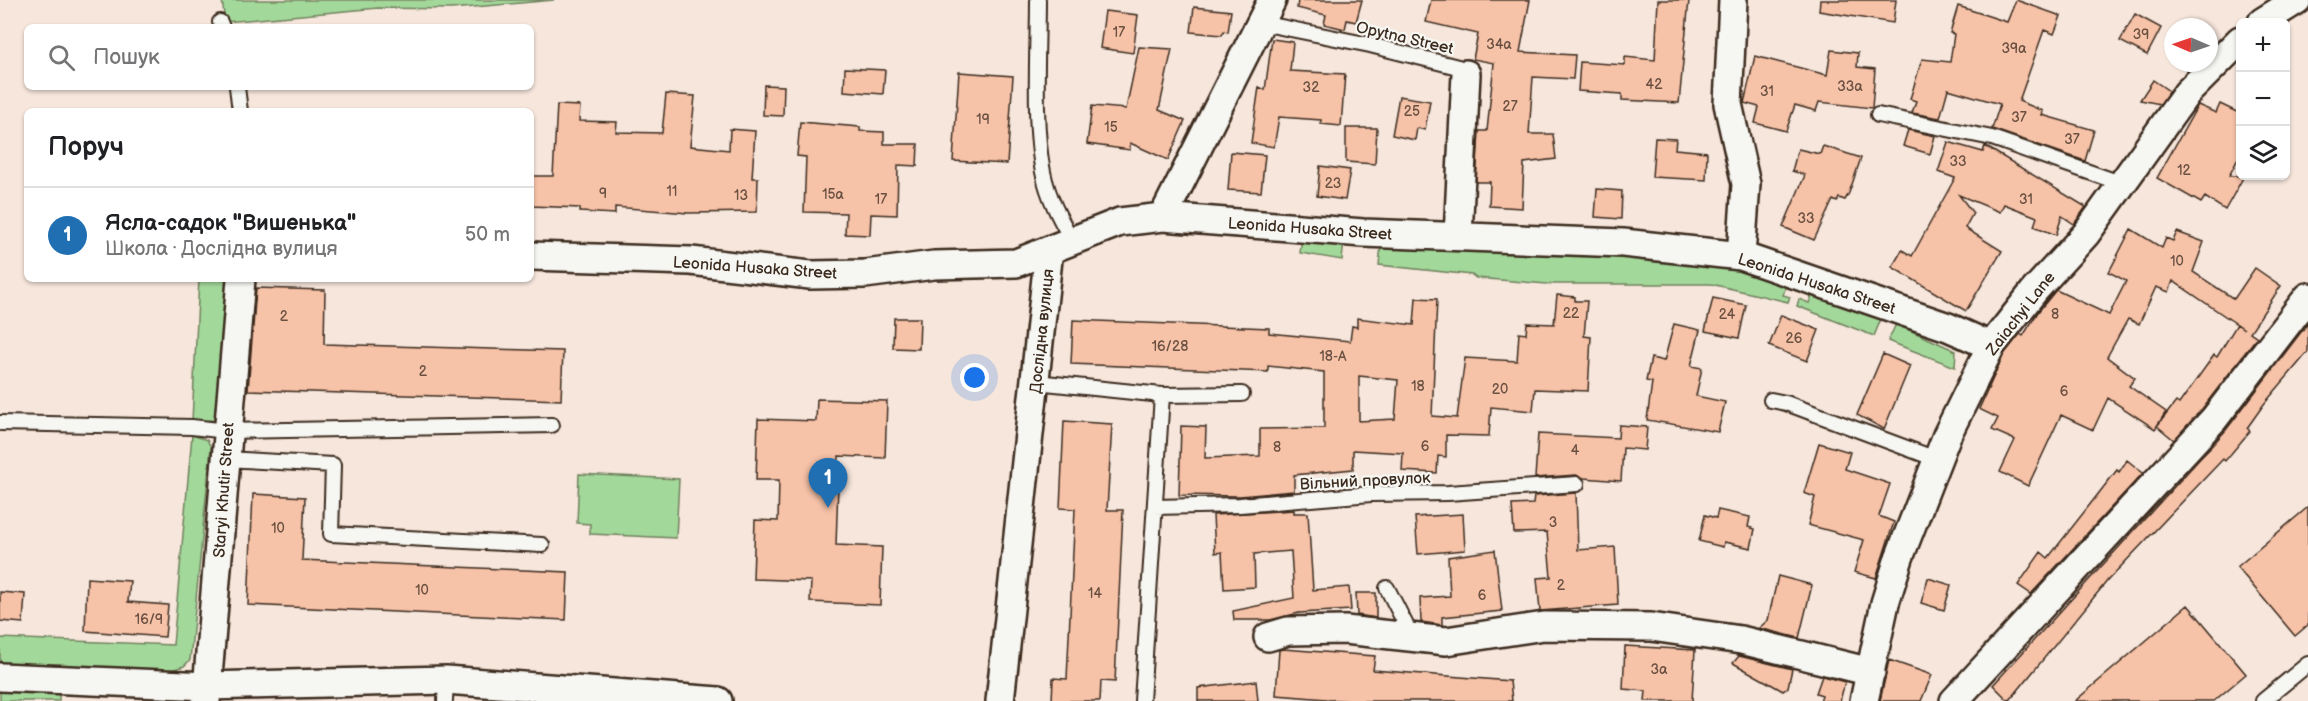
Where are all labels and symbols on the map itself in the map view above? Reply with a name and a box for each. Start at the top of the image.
street label: Opytna Street [1354,18,1455,59]
north arrow [2164,18,2218,72]
house number: 17 [1113,24,1125,41]
house number: 39 [2133,26,2149,43]
house number: 34а [1486,36,1512,53]
house number: 39а [2002,40,2027,57]
house number: 42 [1646,76,1663,93]
house number: 33а [1837,78,1863,95]
house number: 32 [1303,79,1320,96]
house number: 31 [1760,83,1774,100]
house number: 27 [1502,98,1518,115]
house number: 25 [1404,103,1420,120]
house number: 37 [2011,109,2027,126]
house number: 19 [976,111,990,128]
house number: 15 [1104,119,1118,136]
house number: 37 [2064,131,2080,148]
house number: 33 [1949,153,1967,170]
house number: 12 [2177,162,2192,179]
house number: 23 [1325,175,1341,192]
house number: 11 [667,183,677,200]
house number: 9 [599,185,607,202]
house number: 15а [822,186,845,203]
house number: 13 [734,187,748,204]
house number: 17 [875,191,887,208]
house number: 31 [2019,191,2033,208]
house number: 33 [1797,210,1815,227]
street label: Leonida Husaka Street [1227,214,1393,245]
street label: Leonida Husaka Street [1735,250,1898,319]
street label: Leonida Husaka Street [672,253,838,284]
house number: 10 [2170,253,2184,270]
street label: Дослідна вулиця [1027,268,1058,394]
street label: Zaiachyi Lane [1982,268,2060,360]
house number: 22 [1563,305,1580,322]
house number: 24 [1719,306,1736,323]
house number: 8 [2051,306,2059,323]
house number: 2 [280,308,289,325]
house number: 26 [1786,330,1803,347]
house number: 16/28 [1152,338,1188,355]
house number: 18-А [1319,348,1347,365]
house number: 2 [419,363,428,380]
your location [960,363,989,392]
house number: 18 [1411,378,1425,395]
house number: 20 [1492,381,1508,398]
house number: 6 [2060,383,2069,400]
street label: Staryi Khutir Street [210,422,239,558]
house number: 6 [1421,438,1430,455]
house number: 8 [1273,439,1281,456]
house number: 4 [1571,442,1580,459]
pin: 1 [808,458,848,508]
street label: Вільний провулок [1299,469,1431,494]
house number: 3 [1549,514,1557,531]
house number: 10 [271,520,285,537]
house number: 2 [1557,577,1566,594]
house number: 10 [415,582,429,599]
house number: 14 [1088,585,1102,602]
house number: 6 [1478,587,1487,604]
house number: 16/9 [135,611,163,628]
house number: 3а [1651,661,1668,678]

